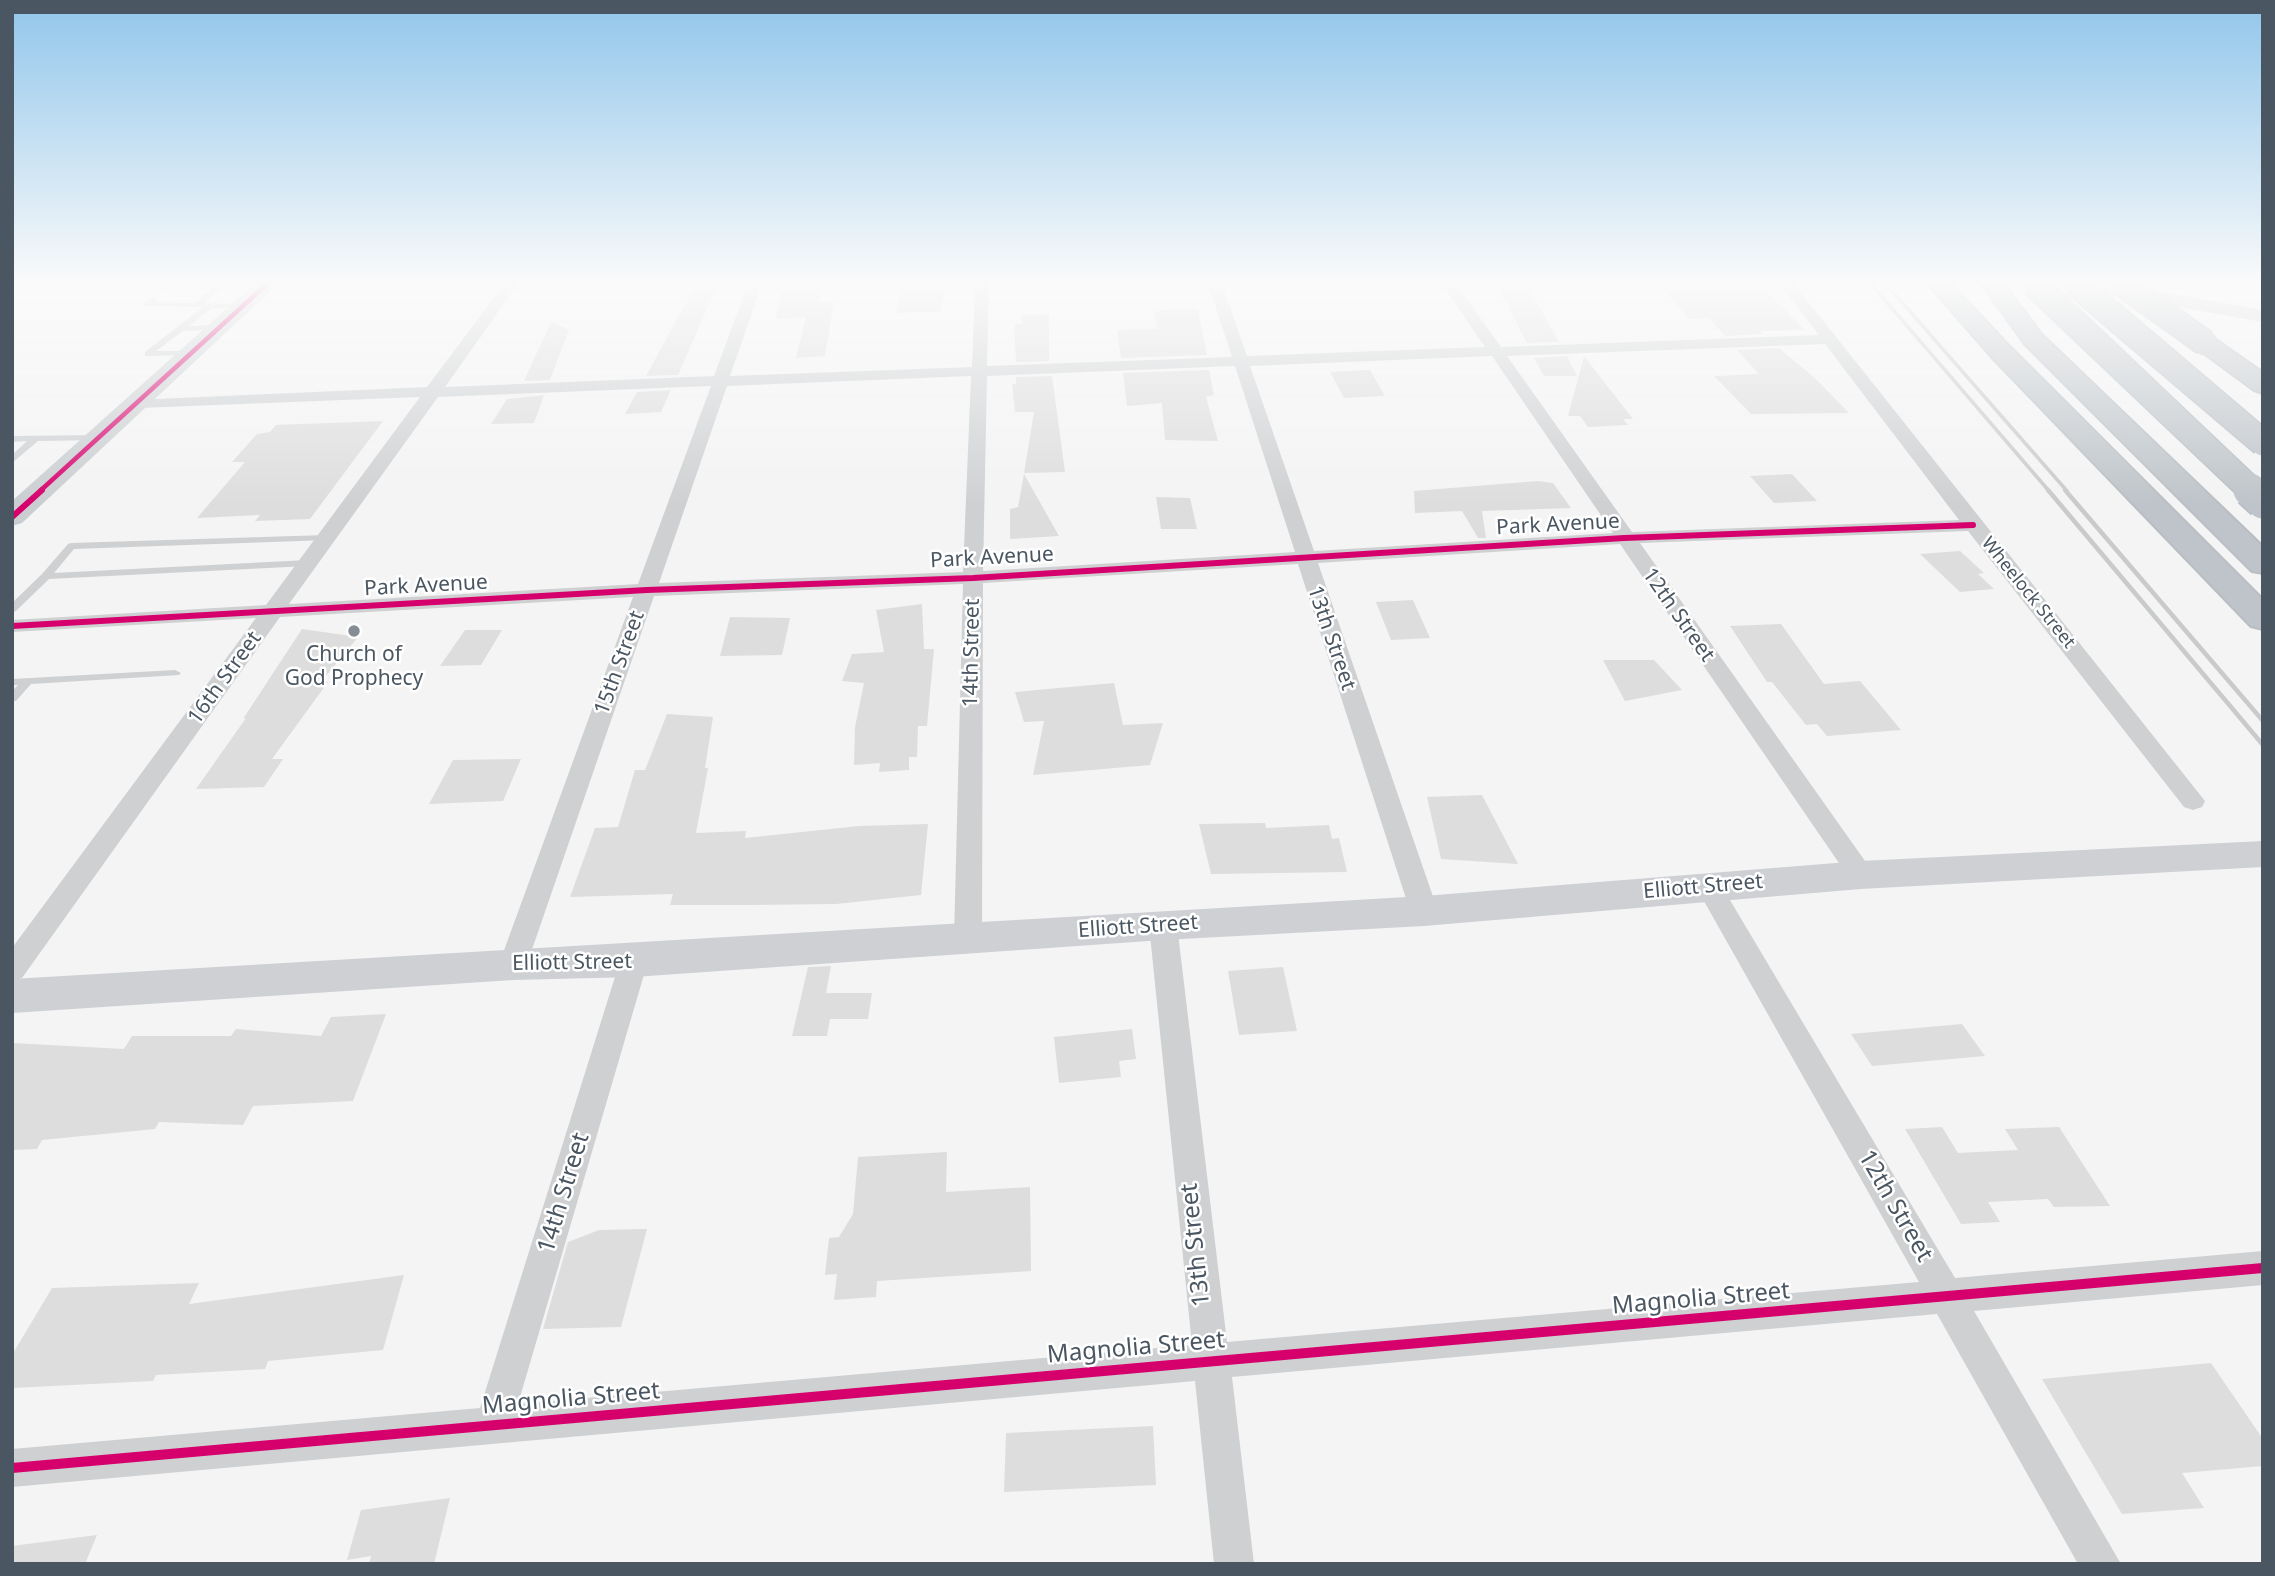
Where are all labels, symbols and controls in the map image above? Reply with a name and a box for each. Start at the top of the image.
street label: Park Avenue [1496,509,1620,541]
street label: Wheelock Street [1977,533,2079,653]
street label: Park Avenue [930,542,1054,574]
street label: 12th Street [1637,563,1719,667]
street label: Park Avenue [364,570,488,602]
street label: 13th Street [1301,583,1361,693]
street label: 14th Street [958,598,986,708]
street label: 15th Street [590,608,650,718]
marker: Church of God Prophecy [346,623,362,639]
street label: 16th Street [183,627,267,729]
place label: Church of God Prophecy [285,642,423,692]
street label: Elliott Street [1642,869,1764,905]
street label: Elliott Street [1077,910,1199,944]
street label: Elliott Street [512,949,632,977]
street label: 14th Street [532,1129,596,1257]
street label: 12th Street [1851,1145,1939,1267]
street label: 13th Street [1175,1182,1217,1308]
street label: Magnolia Street [1611,1277,1791,1321]
street label: Magnolia Street [1046,1326,1226,1370]
street label: Magnolia Street [481,1377,661,1421]

